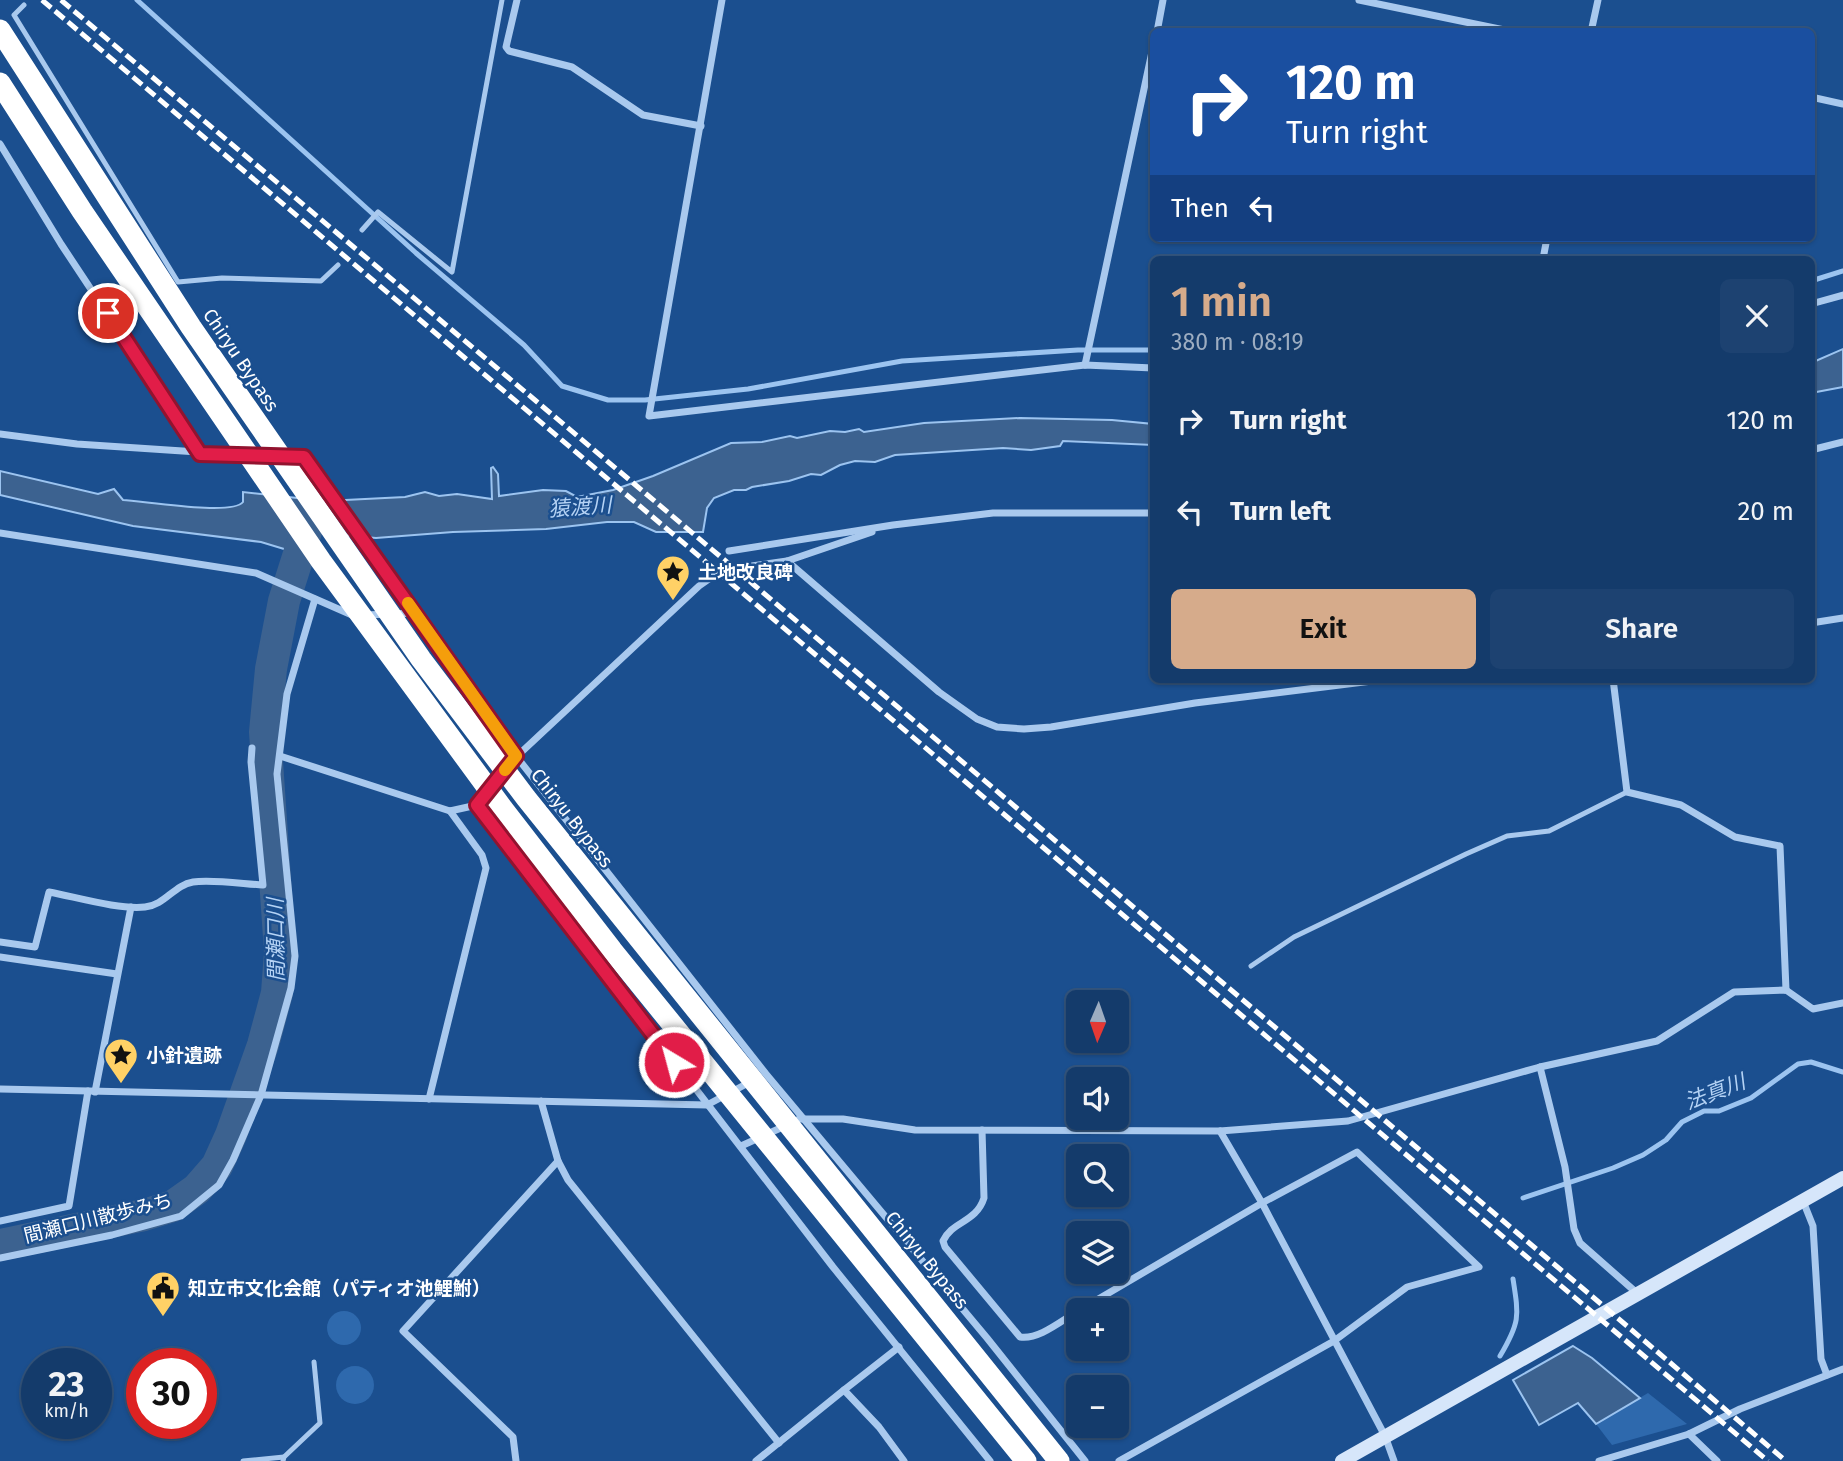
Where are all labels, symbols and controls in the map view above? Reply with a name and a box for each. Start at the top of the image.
text: 120 m [1286,53,1416,112]
icon: right [1171,56,1262,147]
text: Turn right [1286,113,1428,151]
icon: left [1243,189,1281,227]
text: Then [1171,193,1229,224]
text: 1 min [1171,277,1272,327]
button: close [1720,279,1794,353]
pin [78,283,138,343]
icon: arrive [89,294,127,332]
street label: Chiryu Bypass [198,304,284,416]
text: 380 m · 08:19 [1171,328,1304,356]
icon: right [1171,402,1209,440]
text: Turn right [1230,405,1347,436]
text: 120 m [1726,405,1794,436]
water label: 猿渡川 [548,492,614,522]
icon: left [1171,493,1209,531]
text: Turn left [1230,496,1331,527]
text: 20 m [1737,496,1794,527]
place icon: 土地改良碑 [654,553,692,602]
place label: 土地改良碑 [698,561,793,584]
button: Exit [1171,589,1476,669]
button: Share [1490,589,1794,669]
street label: Chiryu Bypass [526,764,618,872]
water label: 間瀬口川 [262,896,290,982]
north arrow [1066,990,1129,1054]
map controls [1066,990,1129,1438]
position arrow [637,1025,711,1099]
place icon: 小針遺跡 [102,1036,140,1085]
place label: 小針遺跡 [146,1044,222,1067]
button: sound [1066,1067,1129,1130]
water label: 法真川 [1681,1068,1751,1115]
button: search [1066,1144,1129,1207]
street label: 間瀬口川散歩みち [21,1188,175,1248]
street label: Chiryu Bypass [880,1206,974,1314]
button: layers [1066,1221,1129,1284]
public building icon: 知立市文化会館（パティオ池鯉鮒） [144,1269,182,1318]
place label: 知立市文化会館（パティオ池鯉鮒） [188,1277,491,1300]
button: + [1066,1298,1129,1361]
speed limit sign: 30 [126,1348,217,1439]
text: 23 [48,1363,85,1405]
button: − [1066,1375,1129,1438]
text: km/h [44,1400,89,1422]

